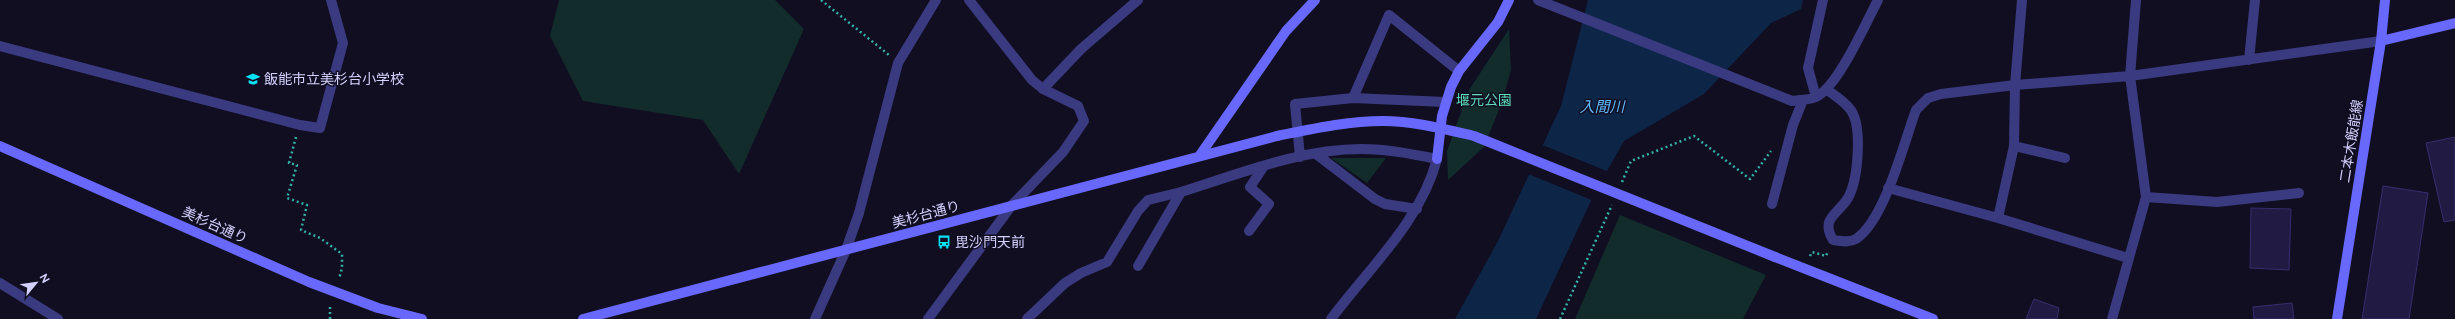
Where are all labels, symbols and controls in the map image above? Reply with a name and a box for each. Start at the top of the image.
school or university icon: 飯能市立美杉台小学校 [245,71,261,87]
place label: 飯能市立美杉台小学校 [264,71,404,87]
park label: 堰元公園 [1456,92,1512,108]
water label: 入間川 [1579,98,1626,116]
street label: 二本木飯能線 [2337,98,2365,184]
street label: 美杉台通り [890,197,962,231]
street label: 美杉台通り [180,203,250,247]
bus stop icon: 毘沙門天前 [936,234,952,250]
place label: 毘沙門天前 [955,234,1025,250]
north arrow [16,263,56,303]
text: N [37,272,52,285]

